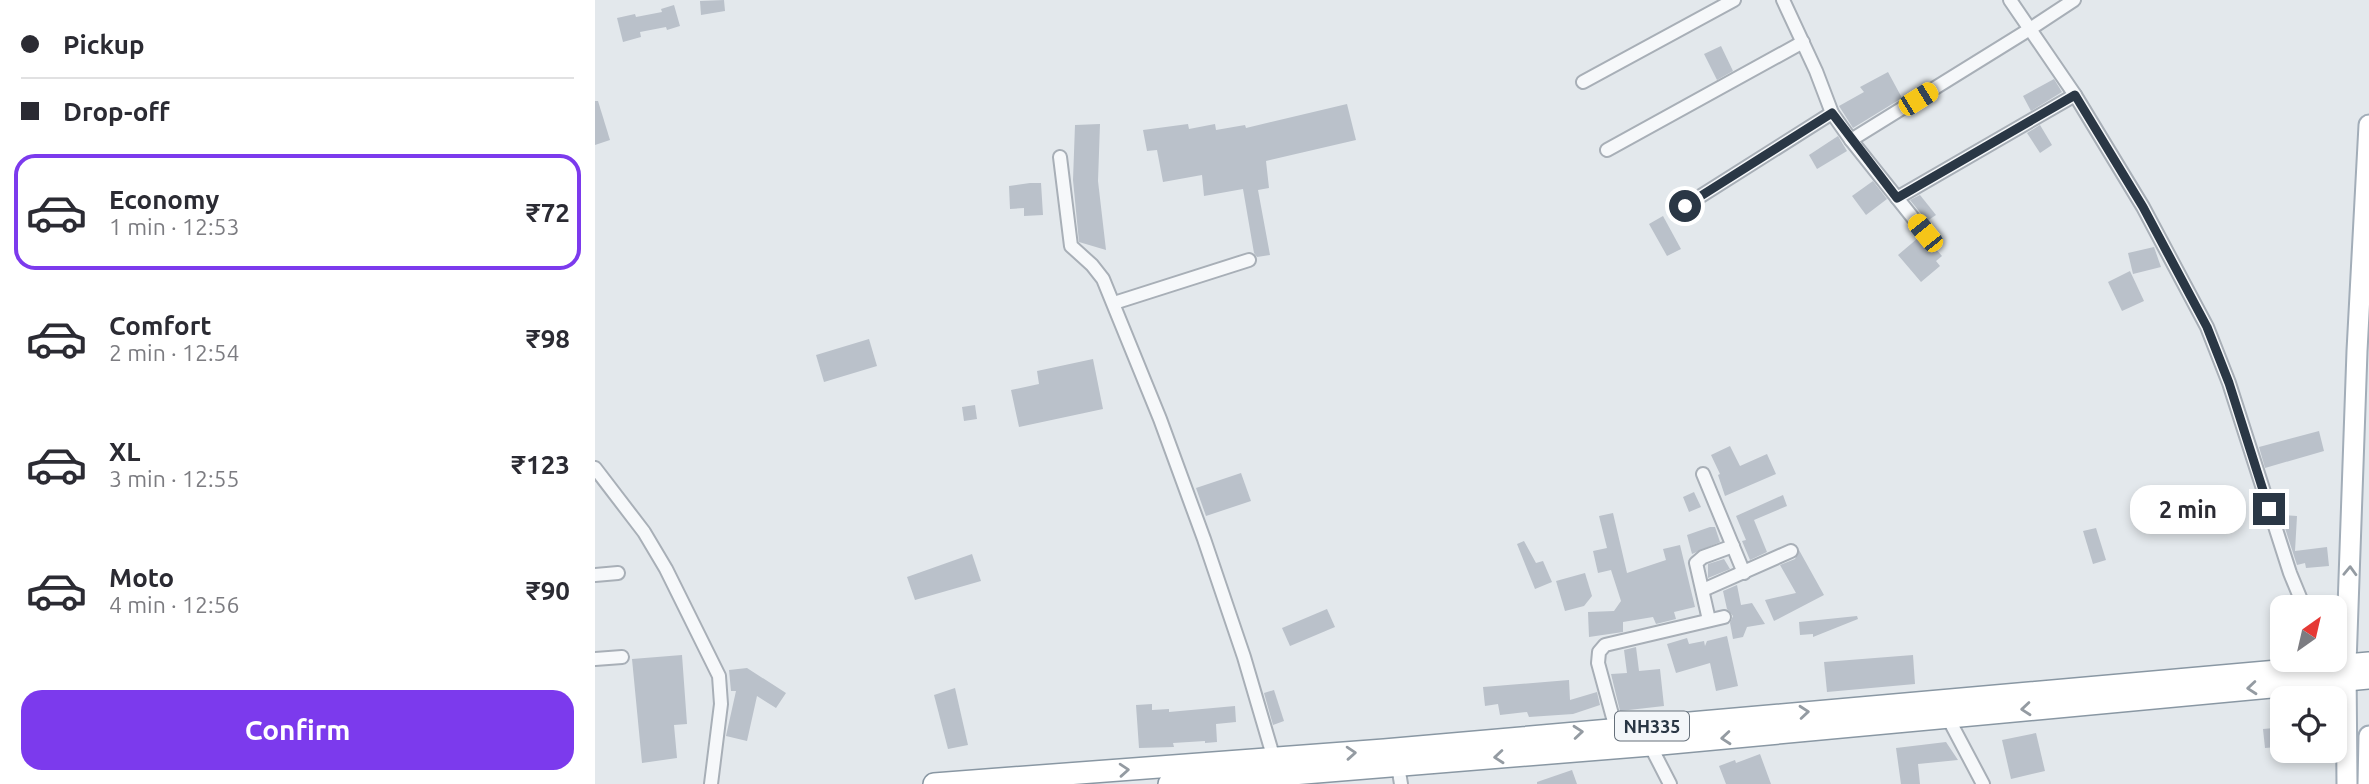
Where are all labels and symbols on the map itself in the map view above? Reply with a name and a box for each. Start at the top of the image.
car [1895,79,1942,119]
route start [1669,190,1701,222]
car [1904,210,1947,256]
callout: 2 min [2129,484,2245,534]
route end [2253,493,2285,525]
one-way arrow [2342,565,2357,576]
north arrow [2270,595,2347,672]
one-way arrow [2246,680,2257,695]
one-way arrow [2020,701,2031,716]
one-way arrow [1799,705,1810,720]
road number: NH335 [1615,712,1689,740]
one-way arrow [1572,725,1584,740]
one-way arrow [1720,730,1732,745]
one-way arrow [1346,746,1357,761]
one-way arrow [1494,749,1505,764]
one-way arrow [1119,763,1130,778]

